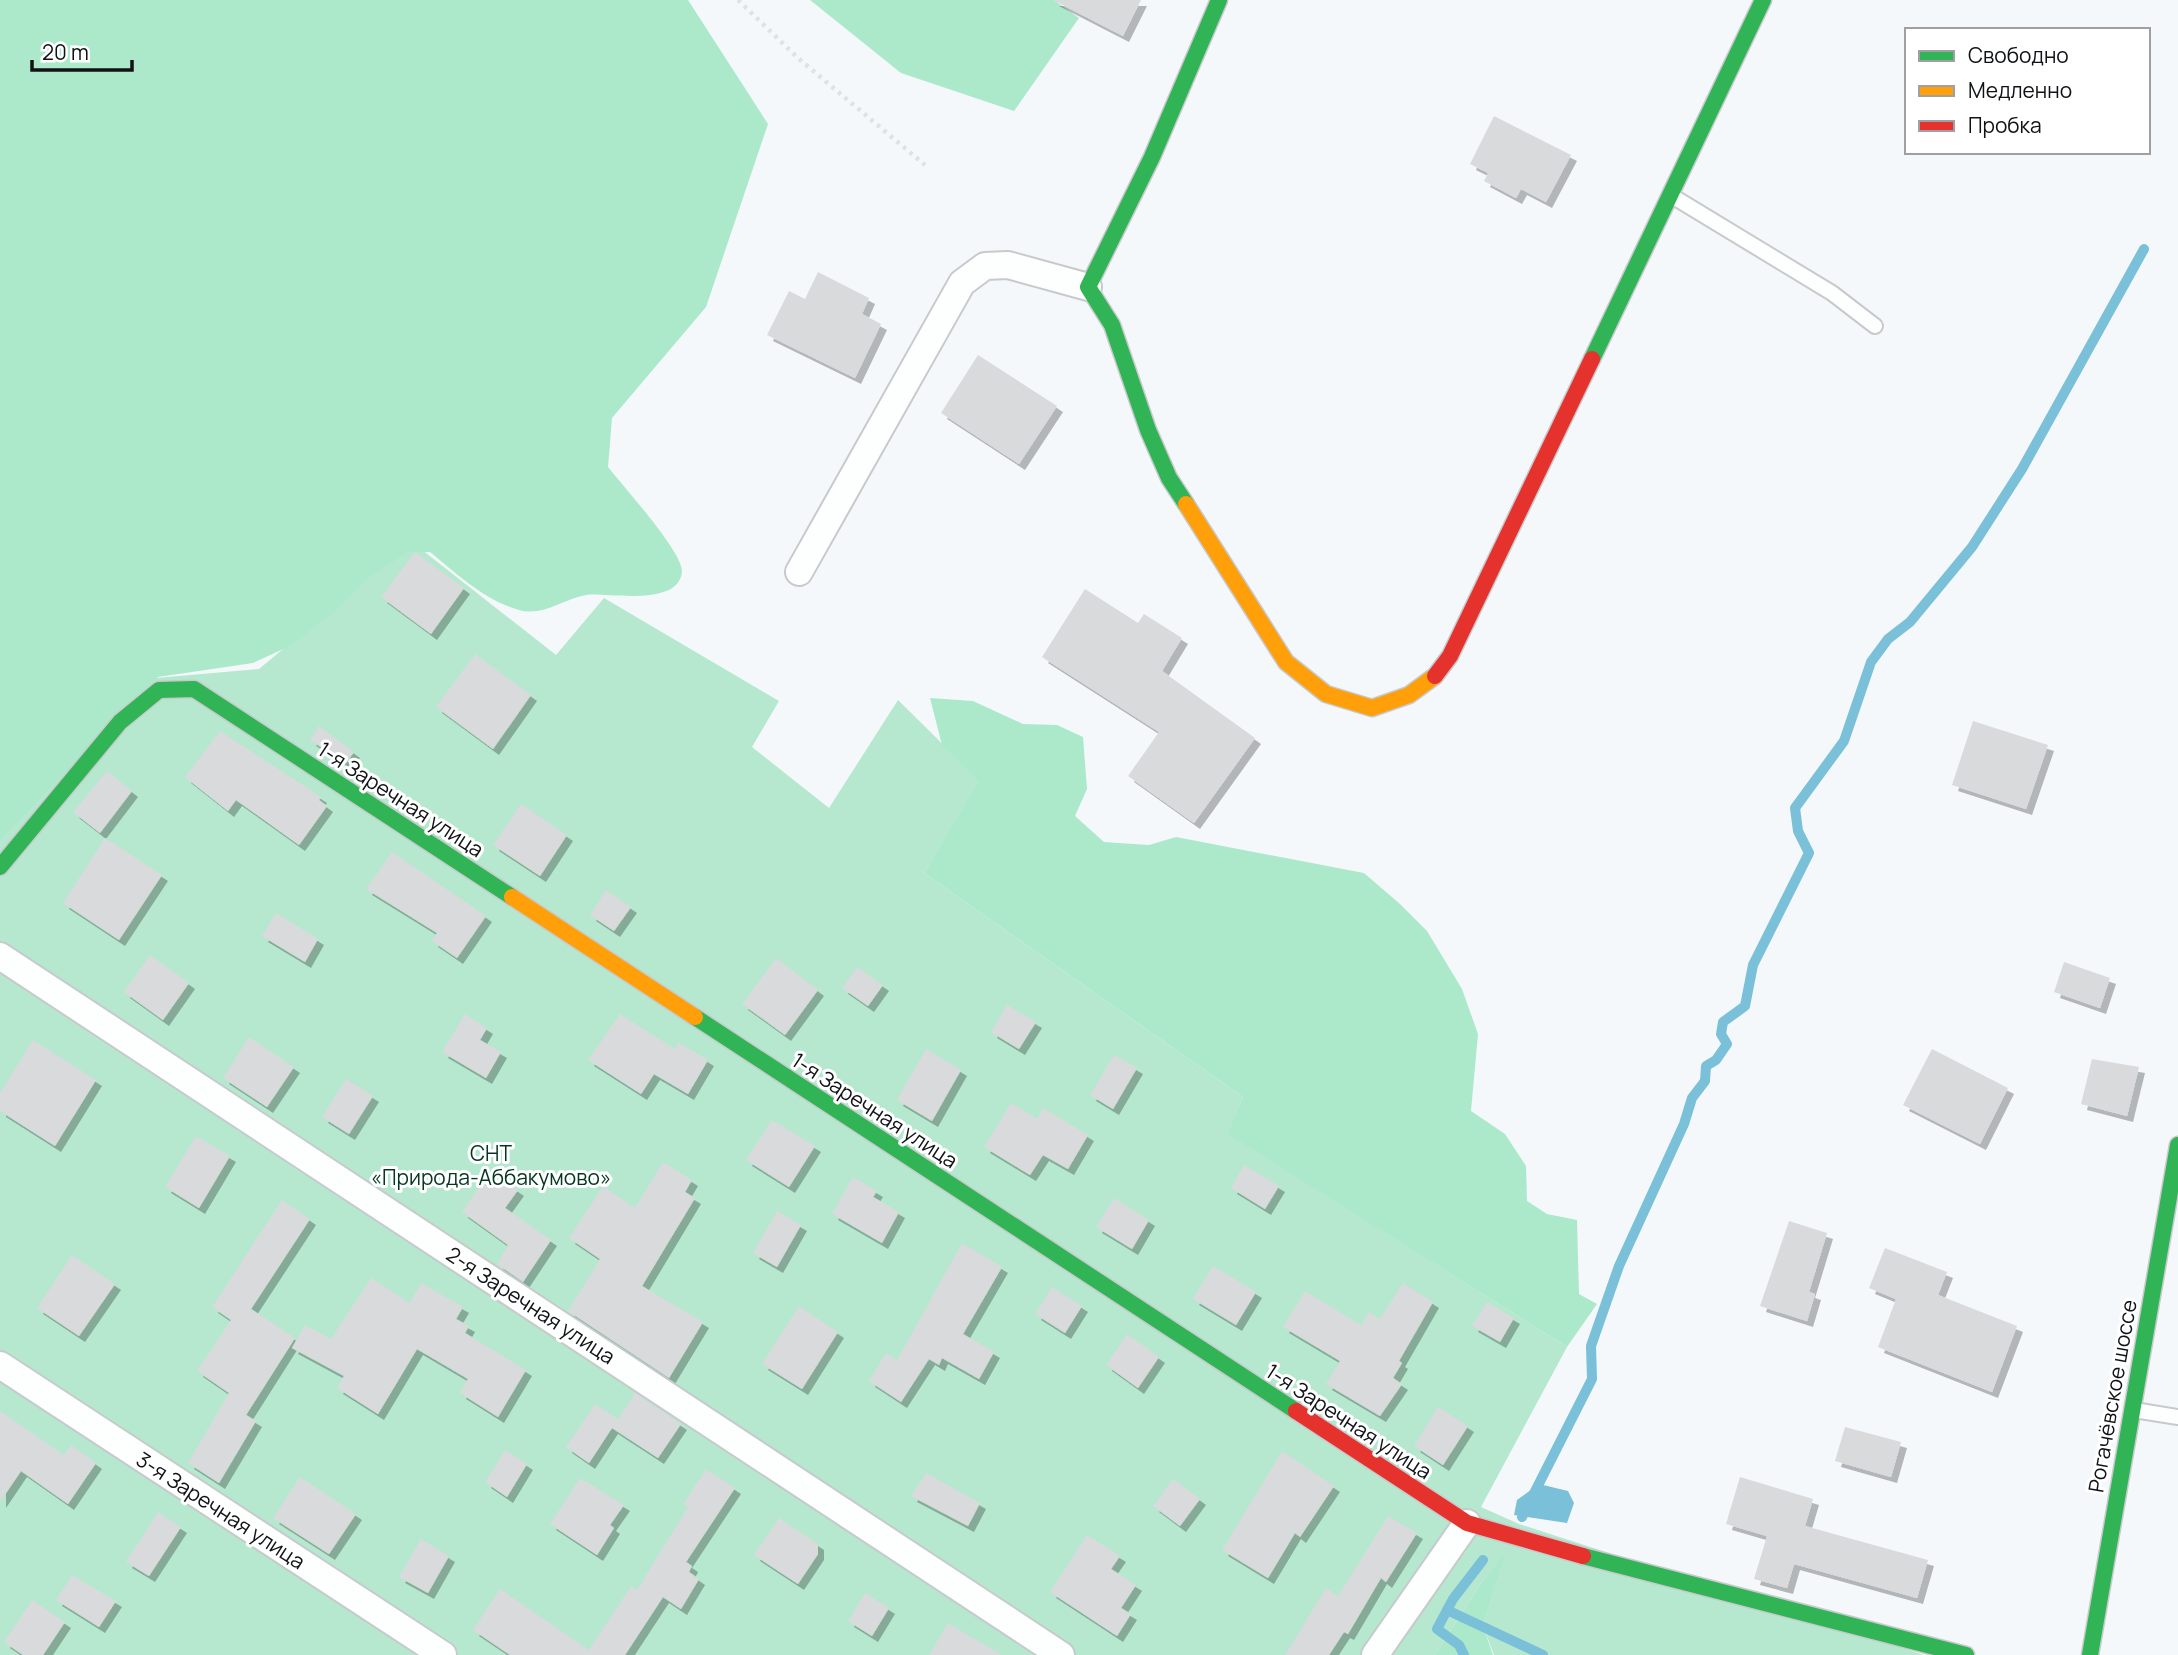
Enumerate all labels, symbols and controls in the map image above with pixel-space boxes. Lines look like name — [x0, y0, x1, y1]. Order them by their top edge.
scale bar — [32, 28, 131, 72]
legend — [1905, 28, 2150, 154]
text: 20 m — [42, 38, 89, 66]
text: Свободно — [1968, 41, 2069, 69]
text: Медленно — [1968, 76, 2072, 104]
text: Пробка — [1968, 111, 2042, 139]
street label: 1-я Заречная улица — [313, 735, 489, 863]
street label: 1-я Заречная улица — [787, 1046, 963, 1174]
park label: СНТ «Природа-Аббакумово» — [371, 1139, 611, 1191]
street label: 2-я Заречная улица — [441, 1240, 621, 1370]
street label: Рогачёвское шоссе — [2081, 1297, 2143, 1495]
street label: 1-я Заречная улица — [1261, 1357, 1437, 1485]
street label: 3-я Заречная улица — [131, 1445, 311, 1575]

